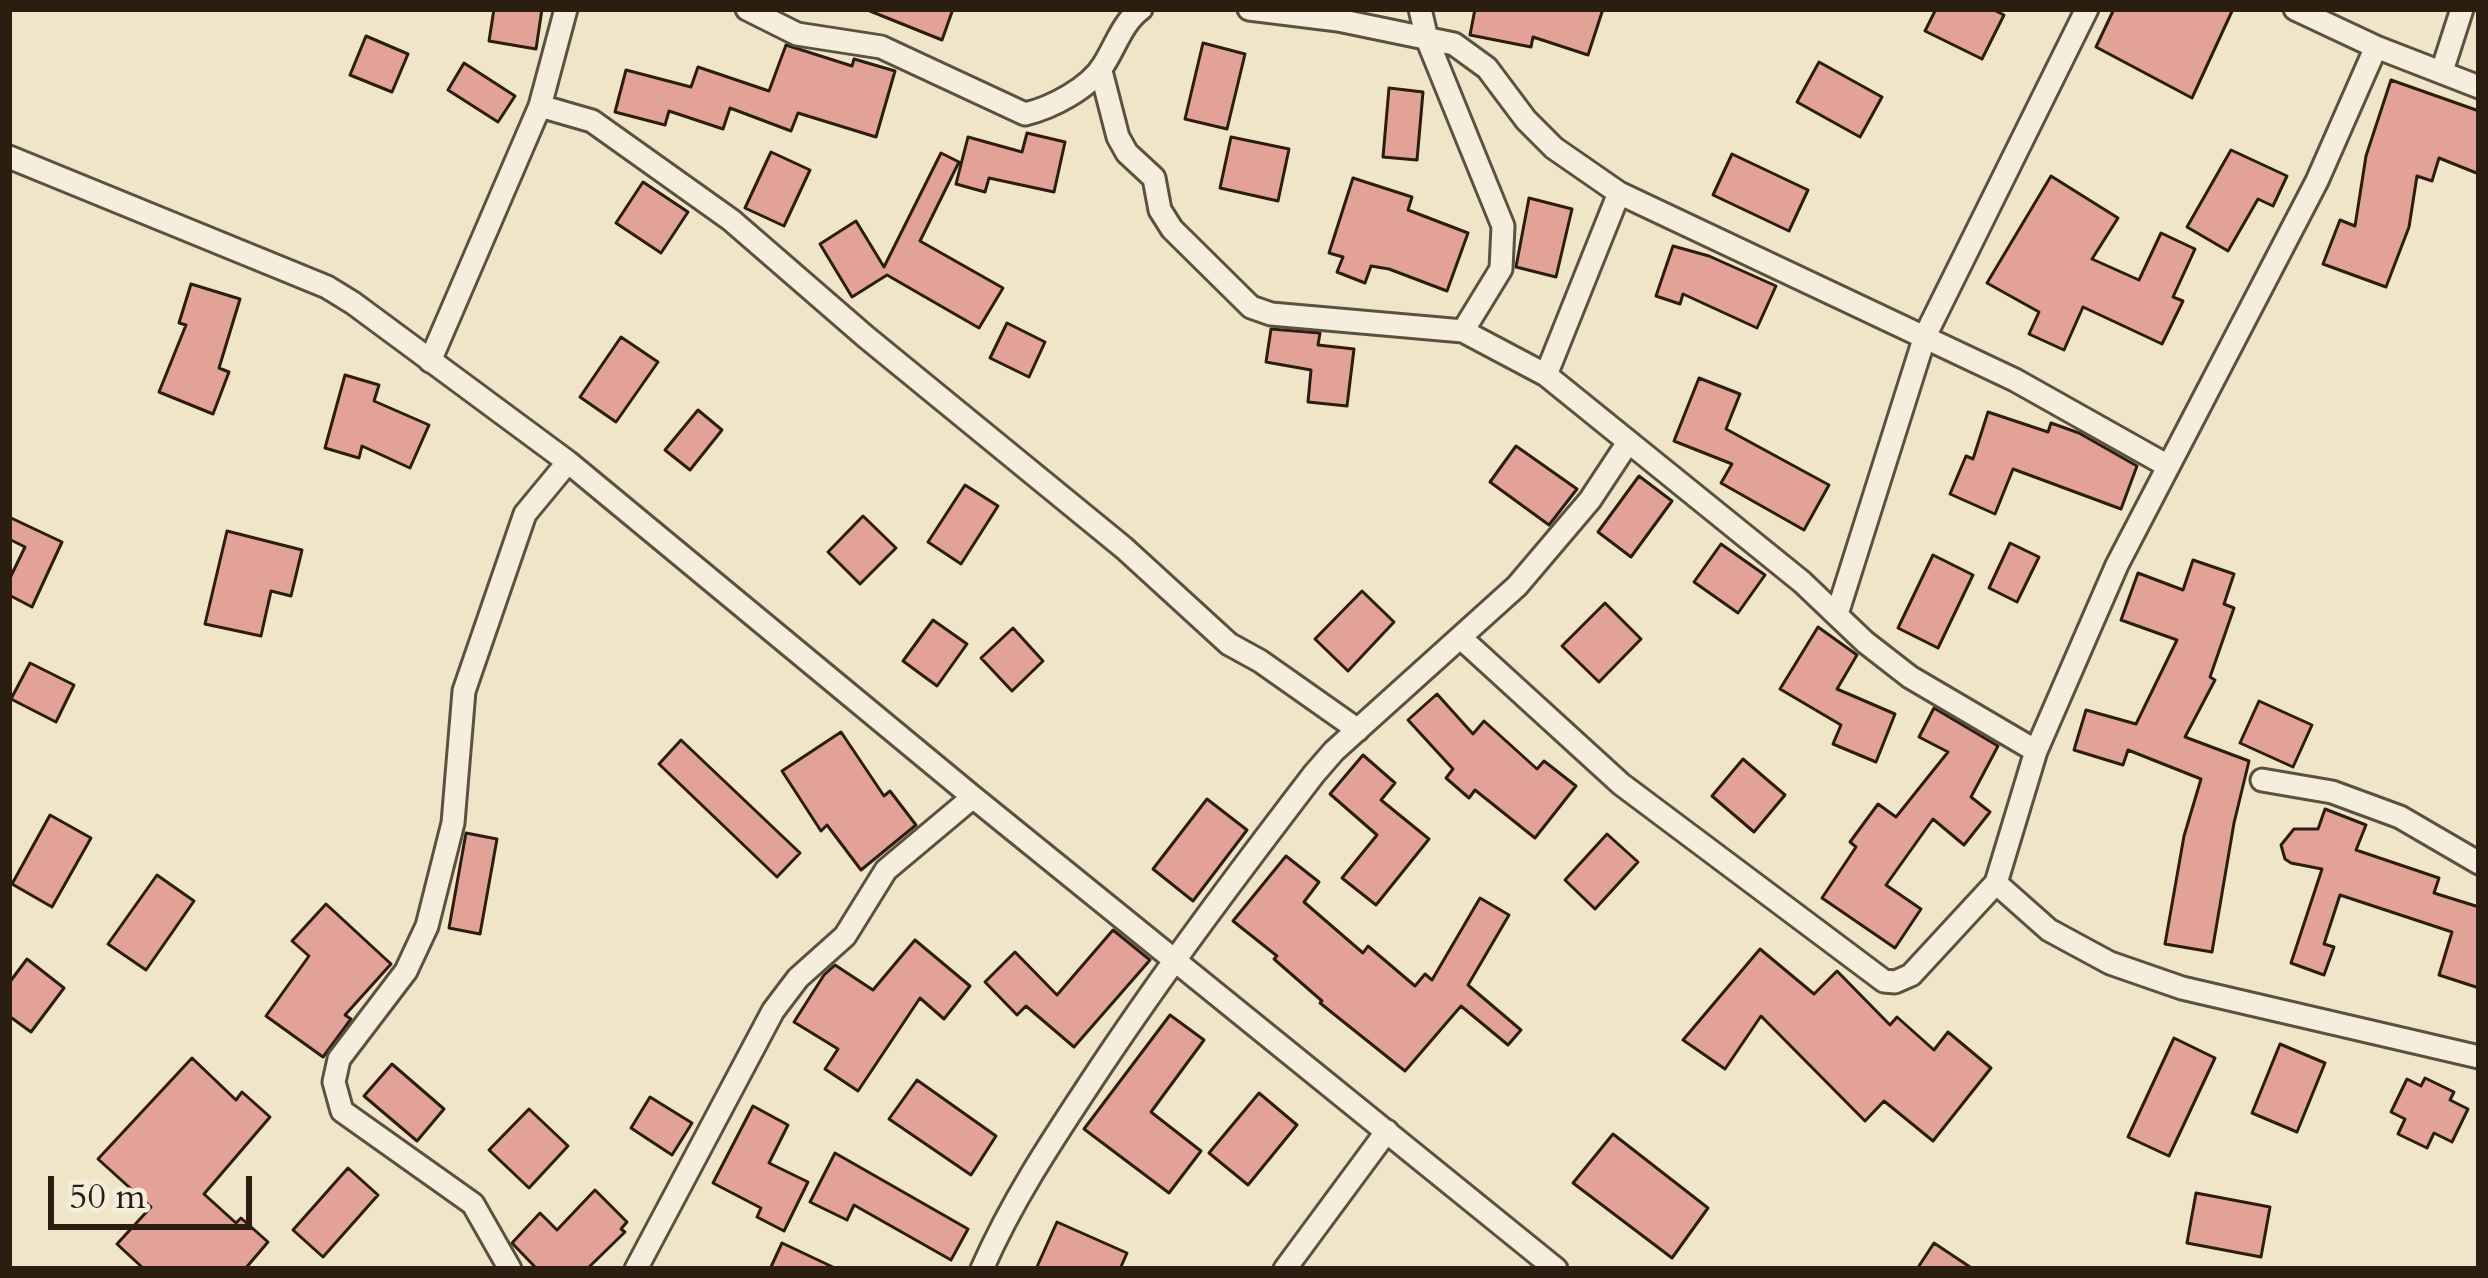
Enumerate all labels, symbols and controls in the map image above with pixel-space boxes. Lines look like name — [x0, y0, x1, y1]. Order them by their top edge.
scale bar — [54, 1152, 258, 1226]
text: 50 m — [69, 1172, 146, 1221]

